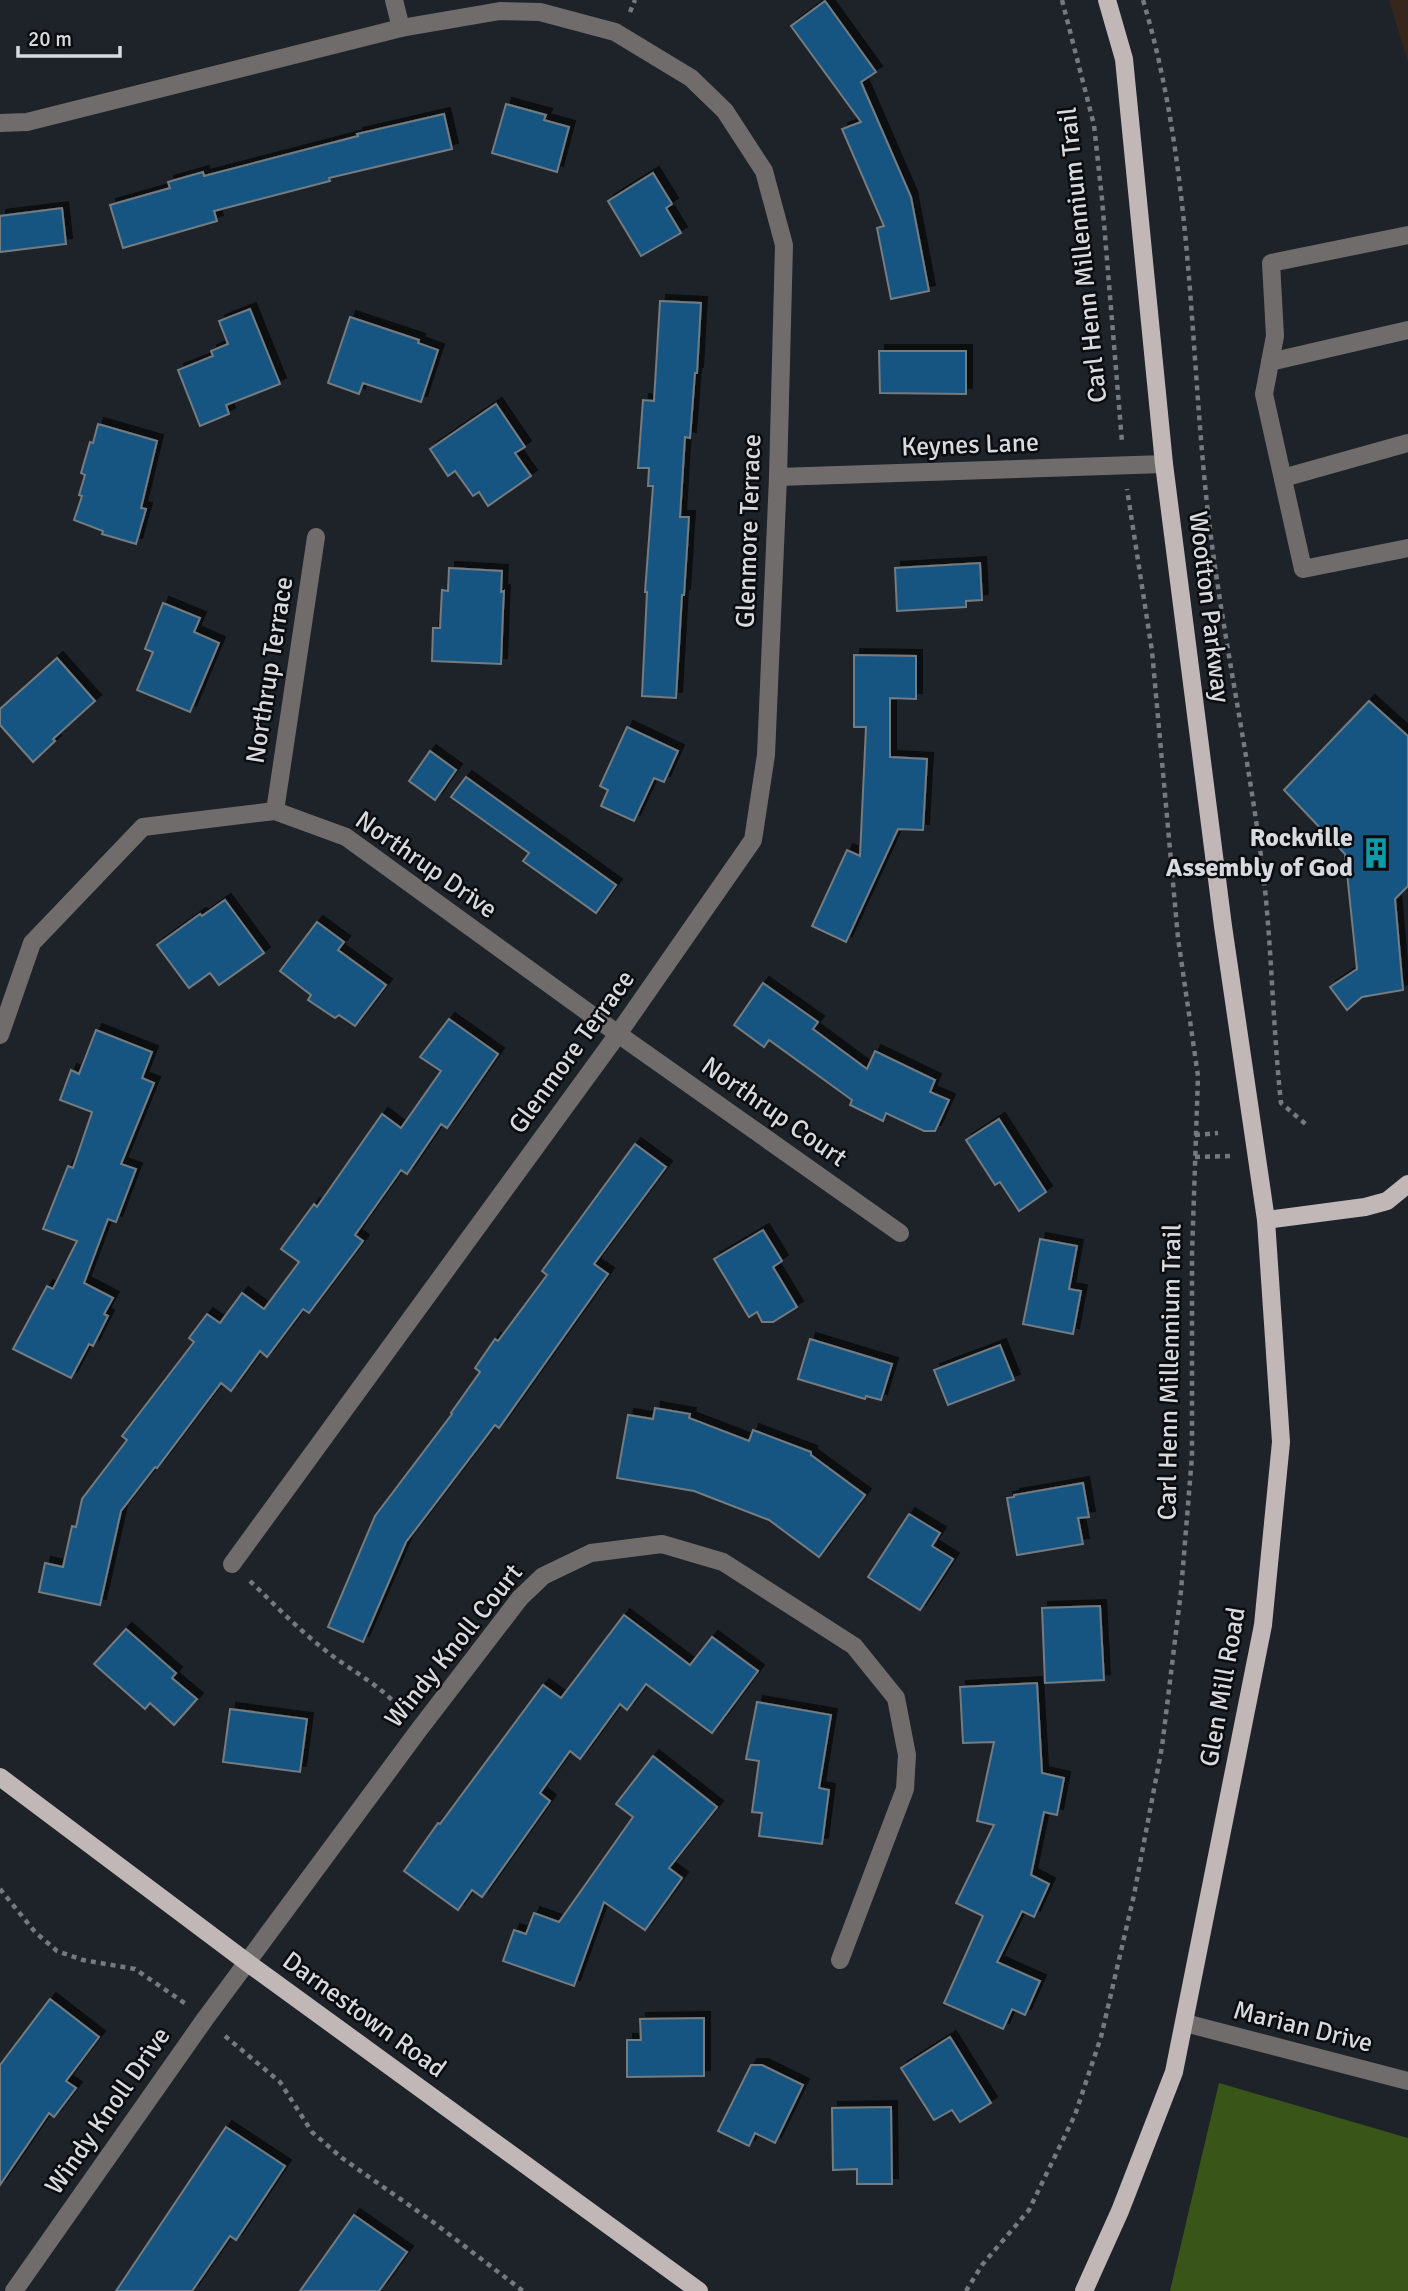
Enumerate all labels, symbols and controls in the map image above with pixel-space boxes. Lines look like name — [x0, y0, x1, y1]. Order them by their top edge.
scale bar — [18, 14, 119, 58]
text: 20 m — [28, 26, 72, 52]
street label: Carl Henn Millennium Trail — [1052, 106, 1114, 404]
street label: Keynes Lane — [901, 427, 1039, 463]
street label: Glenmore Terrace — [730, 433, 768, 629]
street label: Wootton Parkway — [1181, 509, 1237, 705]
street label: Northrup Terrace — [239, 574, 301, 766]
street label: Northrup Drive — [349, 804, 503, 926]
place label: Rockville Assembly of God — [1166, 822, 1353, 884]
building icon: Rockville Assembly of God — [1359, 836, 1393, 870]
street label: Glenmore Terrace — [502, 964, 642, 1140]
street label: Northrup Court — [695, 1050, 853, 1174]
street label: Carl Henn Millennium Trail — [1151, 1223, 1189, 1521]
street label: Windy Knoll Court — [378, 1558, 530, 1734]
street label: Glen Mill Road — [1193, 1605, 1253, 1769]
street label: Darnestown Road — [276, 1945, 452, 2085]
street label: Marian Drive — [1230, 1994, 1376, 2060]
street label: Windy Knoll Drive — [38, 2021, 178, 2201]

